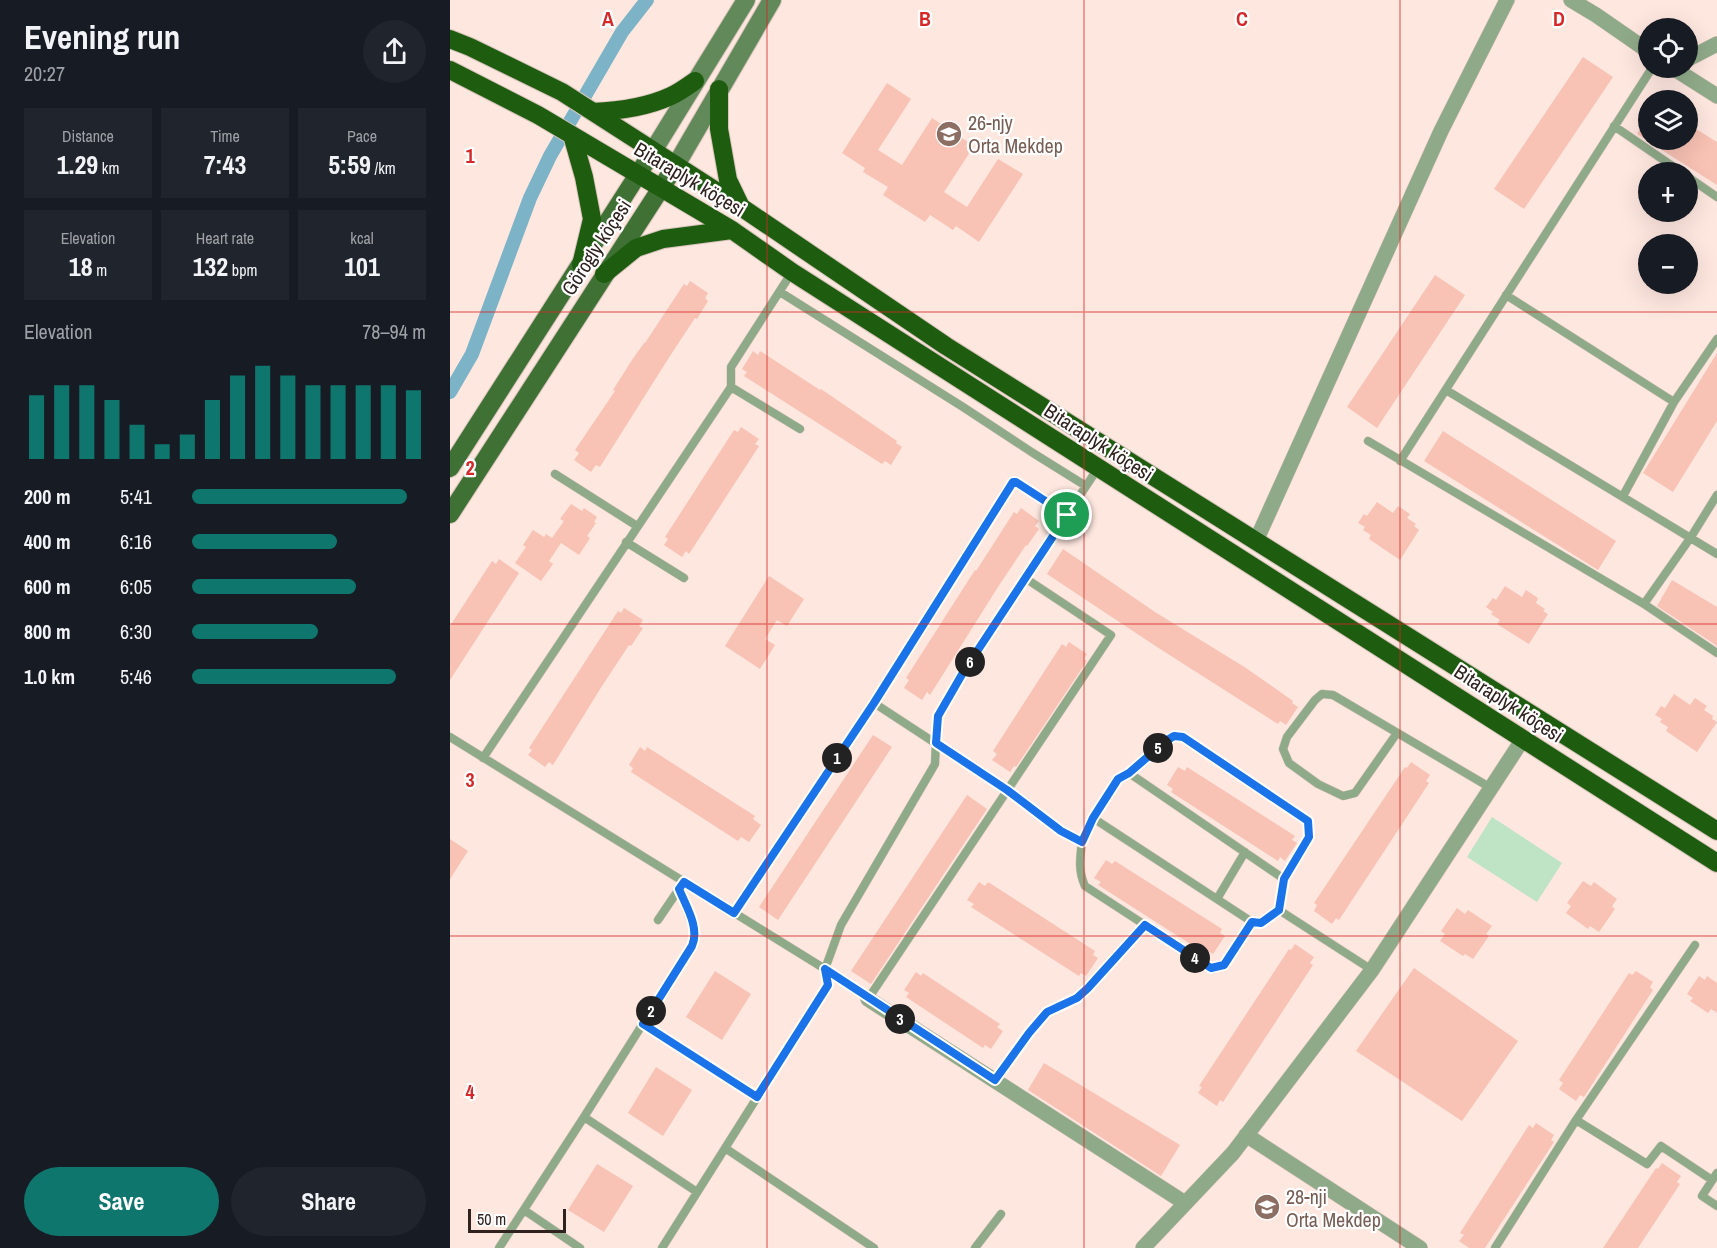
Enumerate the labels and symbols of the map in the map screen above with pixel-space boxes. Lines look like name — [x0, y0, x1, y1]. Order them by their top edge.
text: A — [602, 5, 614, 32]
text: B — [919, 5, 931, 32]
text: C — [1236, 5, 1248, 32]
text: D — [1553, 5, 1565, 32]
place label: 26-njy Orta Mekdep — [968, 109, 1063, 159]
school or university icon: 26-njy Orta Mekdep — [934, 119, 964, 149]
street label: Bitaraplyk köçesi — [630, 135, 750, 223]
text: 1 — [465, 142, 475, 169]
street label: Görogly köçesi — [555, 194, 637, 300]
street label: Bitaraplyk köçesi — [1039, 397, 1159, 487]
text: 2 — [465, 454, 475, 481]
pin — [1041, 489, 1092, 540]
pin: 6 — [955, 647, 985, 677]
street label: Bitaraplyk köçesi — [1449, 658, 1569, 748]
pin: 5 — [1143, 733, 1173, 763]
pin: 1 — [822, 743, 852, 773]
text: 3 — [465, 766, 475, 793]
pin: 4 — [1180, 943, 1210, 973]
pin: 2 — [636, 996, 666, 1026]
pin: 3 — [885, 1004, 915, 1034]
text: 4 — [465, 1078, 475, 1105]
place label: 28-nji Orta Mekdep — [1286, 1183, 1381, 1233]
school or university icon: 28-nji Orta Mekdep — [1252, 1192, 1282, 1222]
scale bar — [468, 1206, 566, 1234]

